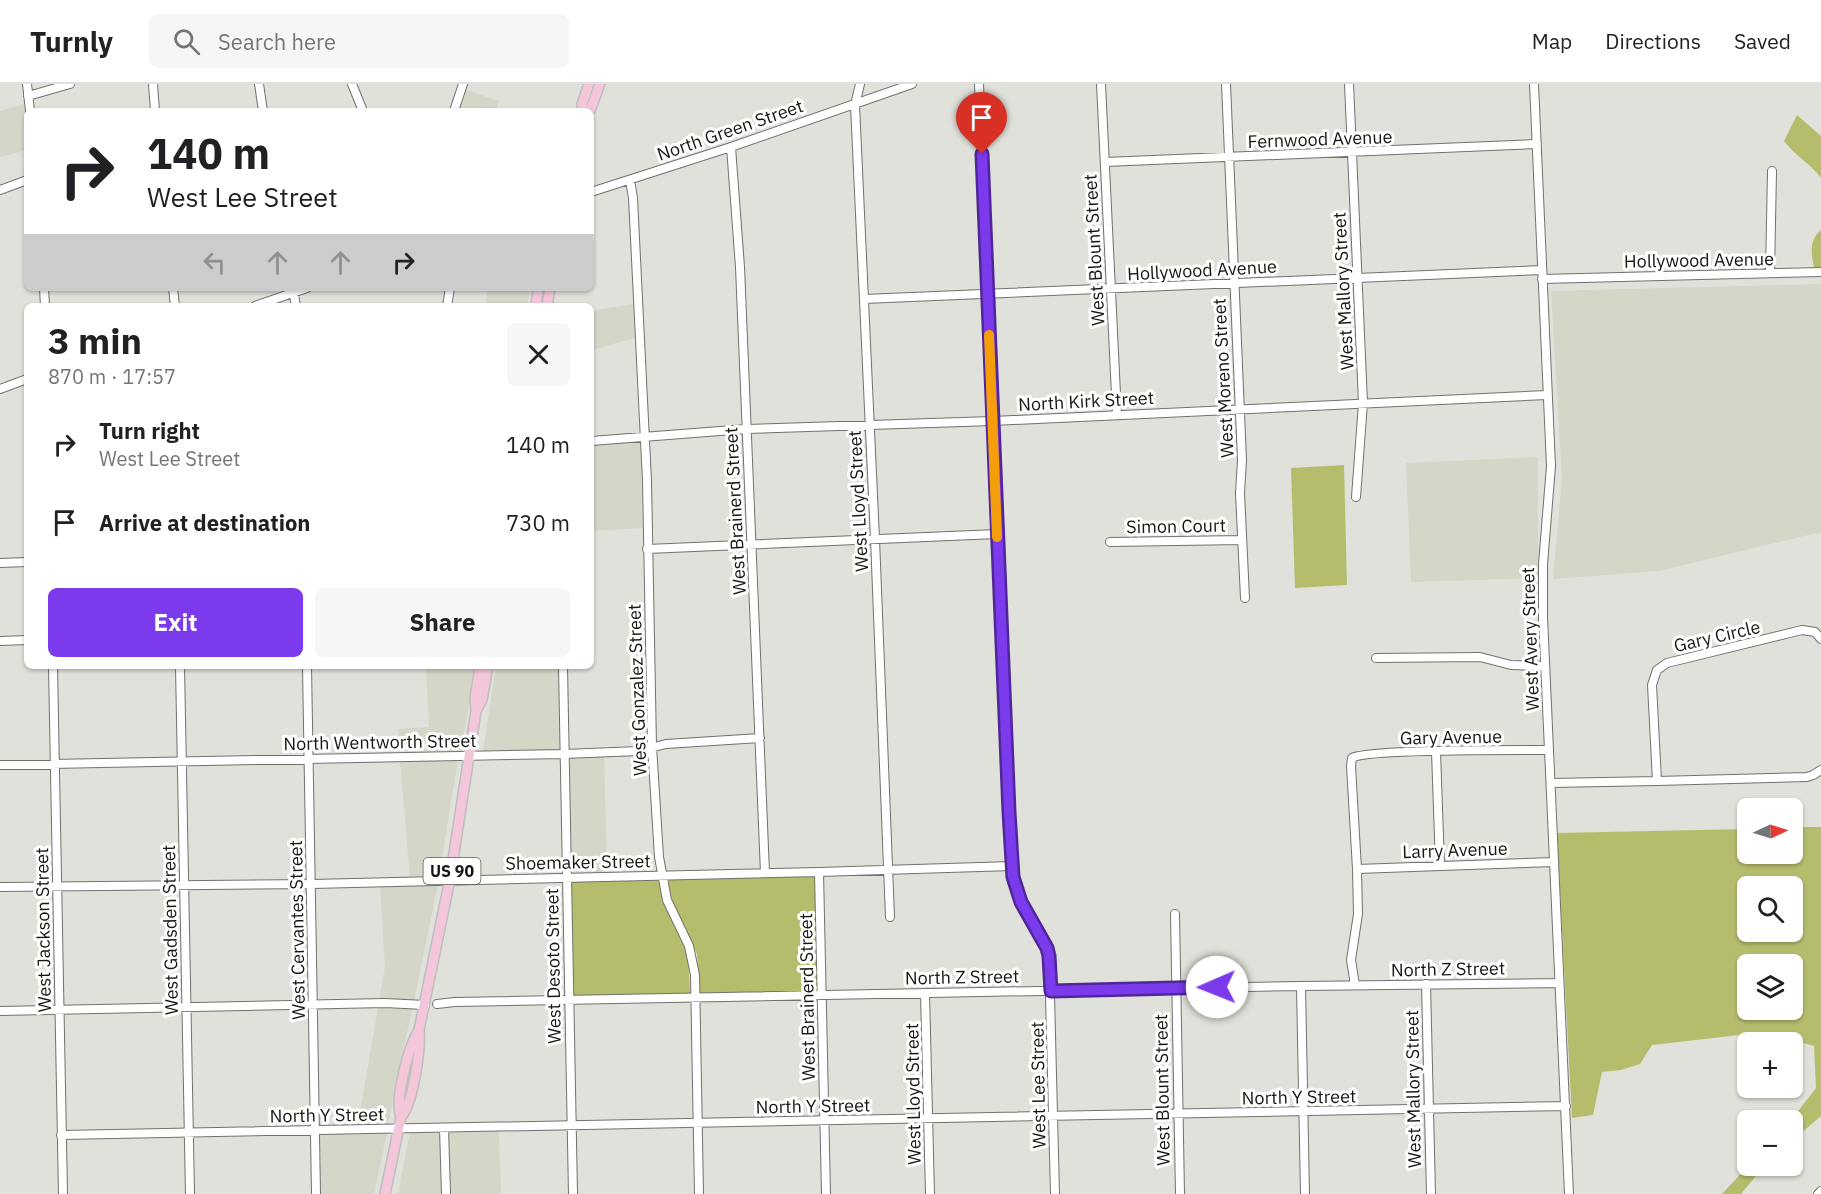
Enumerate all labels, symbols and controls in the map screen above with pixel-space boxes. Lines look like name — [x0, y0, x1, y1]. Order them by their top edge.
search box — [149, 14, 569, 68]
text: Turnly — [30, 23, 113, 60]
icon: search — [170, 25, 203, 58]
text: Search here — [218, 27, 336, 56]
text: Map — [1532, 27, 1572, 55]
text: Directions — [1605, 27, 1701, 55]
text: Saved — [1734, 27, 1791, 55]
pin — [956, 92, 1007, 154]
street label: North Green Street — [654, 94, 806, 166]
icon: arrive — [965, 101, 998, 134]
street label: Fernwood Avenue — [1247, 125, 1393, 153]
text: 140 m — [147, 126, 270, 181]
icon: right — [48, 132, 126, 210]
street label: West Blount Street — [1079, 174, 1109, 326]
text: West Lee Street — [147, 179, 338, 214]
street label: West Mallory Street — [1327, 211, 1359, 371]
icon: left — [198, 246, 231, 279]
icon: ahead — [261, 246, 294, 279]
icon: ahead — [324, 246, 357, 279]
icon: right — [387, 246, 420, 279]
street label: Hollywood Avenue — [1624, 247, 1774, 273]
street label: Hollywood Avenue — [1127, 255, 1278, 285]
street label: West Moreno Street — [1207, 298, 1239, 458]
text: 3 min — [48, 317, 142, 364]
button: close — [507, 323, 570, 386]
text: 870 m · 17:57 — [48, 363, 176, 390]
street label: North Kirk Street — [1018, 386, 1154, 416]
text: Turn right — [99, 416, 200, 445]
street label: West Brainerd Street — [719, 427, 751, 595]
icon: right — [48, 428, 81, 461]
text: 140 m — [506, 430, 570, 459]
street label: West Lloyd Street — [843, 430, 873, 572]
text: West Lee Street — [99, 445, 240, 472]
icon: arrive — [48, 506, 81, 539]
text: Arrive at destination — [99, 508, 310, 537]
text: 730 m — [506, 508, 570, 537]
street label: Simon Court — [1126, 514, 1226, 538]
street label: West Avery Street — [1516, 567, 1544, 711]
button: Exit — [48, 588, 303, 657]
button: Share — [315, 588, 570, 657]
street label: West Gonzalez Street — [623, 604, 651, 776]
street label: Gary Circle — [1671, 615, 1763, 657]
street label: Gary Avenue — [1400, 725, 1502, 749]
street label: North Wentworth Street — [283, 729, 477, 755]
north arrow — [1737, 798, 1803, 864]
map controls — [1737, 798, 1803, 1176]
street label: Larry Avenue — [1402, 837, 1508, 863]
street label: West Cervantes Street — [284, 840, 310, 1020]
street label: West Gadsden Street — [157, 845, 183, 1015]
street label: West Jackson Street — [30, 847, 56, 1013]
street label: Shoemaker Street — [505, 849, 651, 875]
road number: US 90 — [424, 858, 480, 884]
button: search — [1737, 876, 1803, 942]
street label: West Desoto Street — [540, 888, 566, 1044]
street label: West Brainerd Street — [794, 913, 820, 1081]
button: layers — [1737, 954, 1803, 1020]
position arrow — [1185, 955, 1249, 1019]
street label: North Z Street — [1391, 957, 1505, 981]
street label: North Z Street — [905, 965, 1019, 989]
street label: West Mallory Street — [1400, 1010, 1426, 1168]
street label: West Blount Street — [1149, 1014, 1175, 1166]
street label: West Lee Street — [1025, 1021, 1051, 1149]
street label: West Lloyd Street — [900, 1023, 926, 1165]
button: + — [1737, 1032, 1803, 1098]
street label: North Y Street — [1242, 1085, 1356, 1109]
street label: North Y Street — [756, 1094, 870, 1118]
street label: North Y Street — [270, 1103, 384, 1127]
button: − — [1737, 1110, 1803, 1176]

